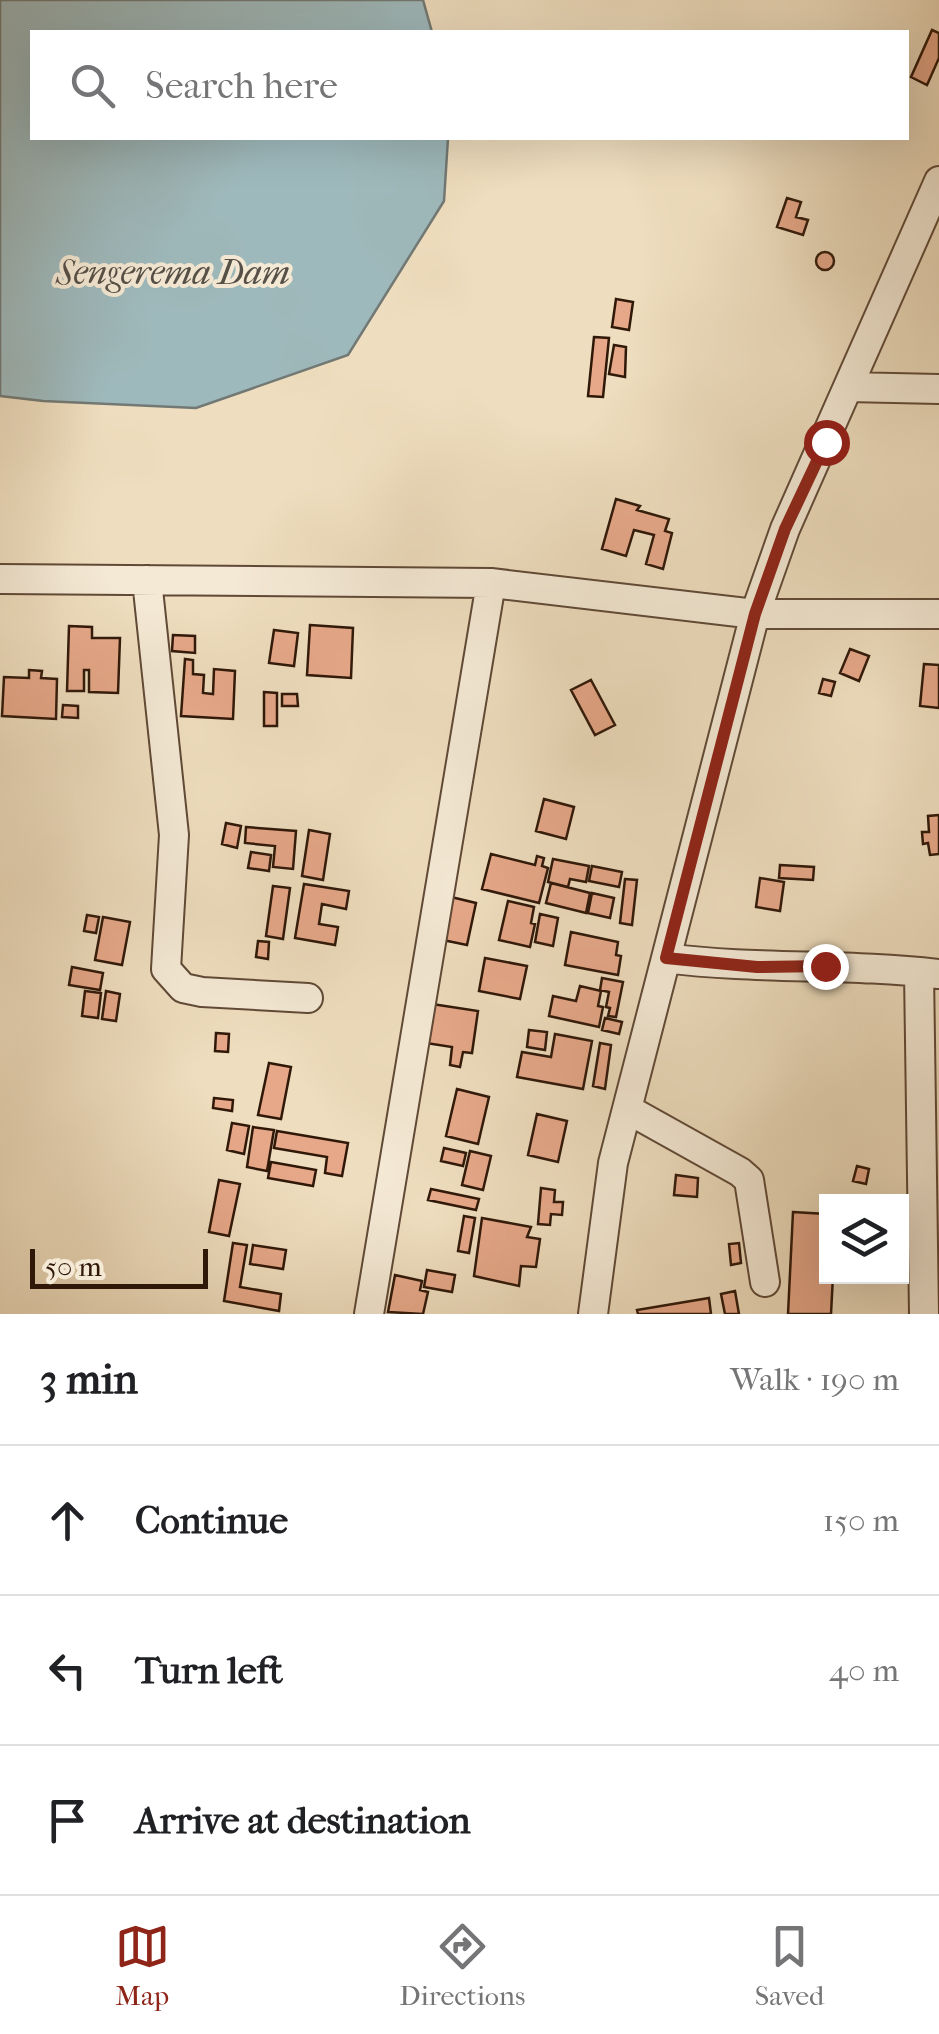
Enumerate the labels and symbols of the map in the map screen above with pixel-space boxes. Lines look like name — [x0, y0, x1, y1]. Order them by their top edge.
water label: Sengerema Dam — [55, 252, 290, 293]
route start — [804, 420, 850, 466]
route end — [803, 944, 849, 990]
scale bar — [30, 1244, 208, 1288]

